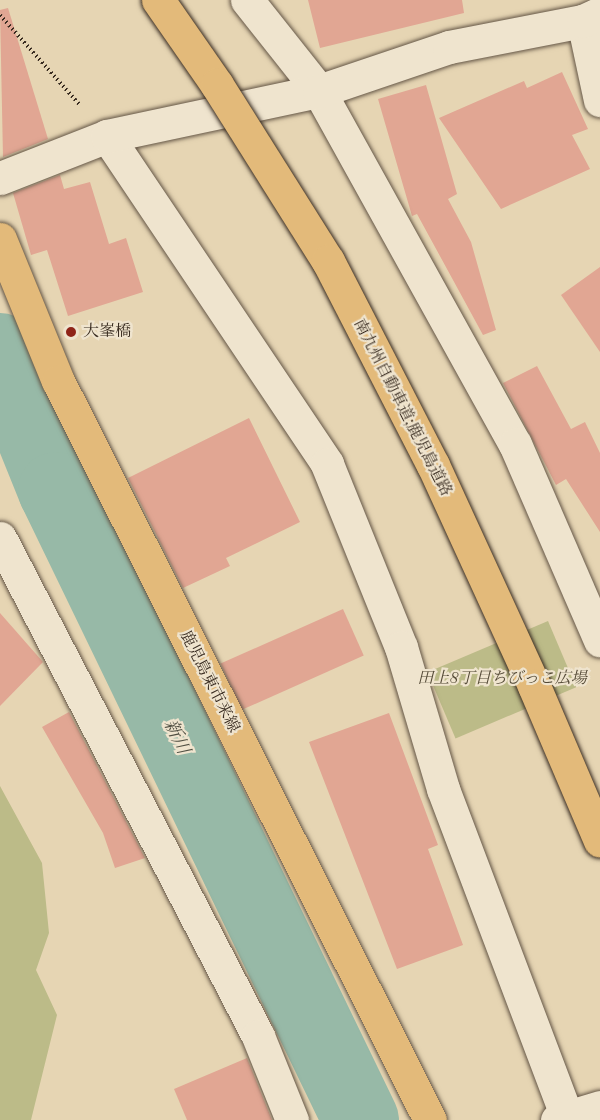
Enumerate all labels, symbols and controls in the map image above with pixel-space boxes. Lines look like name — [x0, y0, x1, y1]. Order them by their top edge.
street label: 南九州自動車道;鹿児島道路 — [349, 316, 455, 500]
place label: 大峯橋 — [83, 322, 131, 342]
marker: 大峯橋 — [64, 325, 78, 339]
street label: 鹿児島東市来線 — [175, 628, 243, 736]
park label: 田上8丁目ちびっこ広場 — [417, 669, 587, 689]
water label: 新川 — [158, 716, 194, 758]

